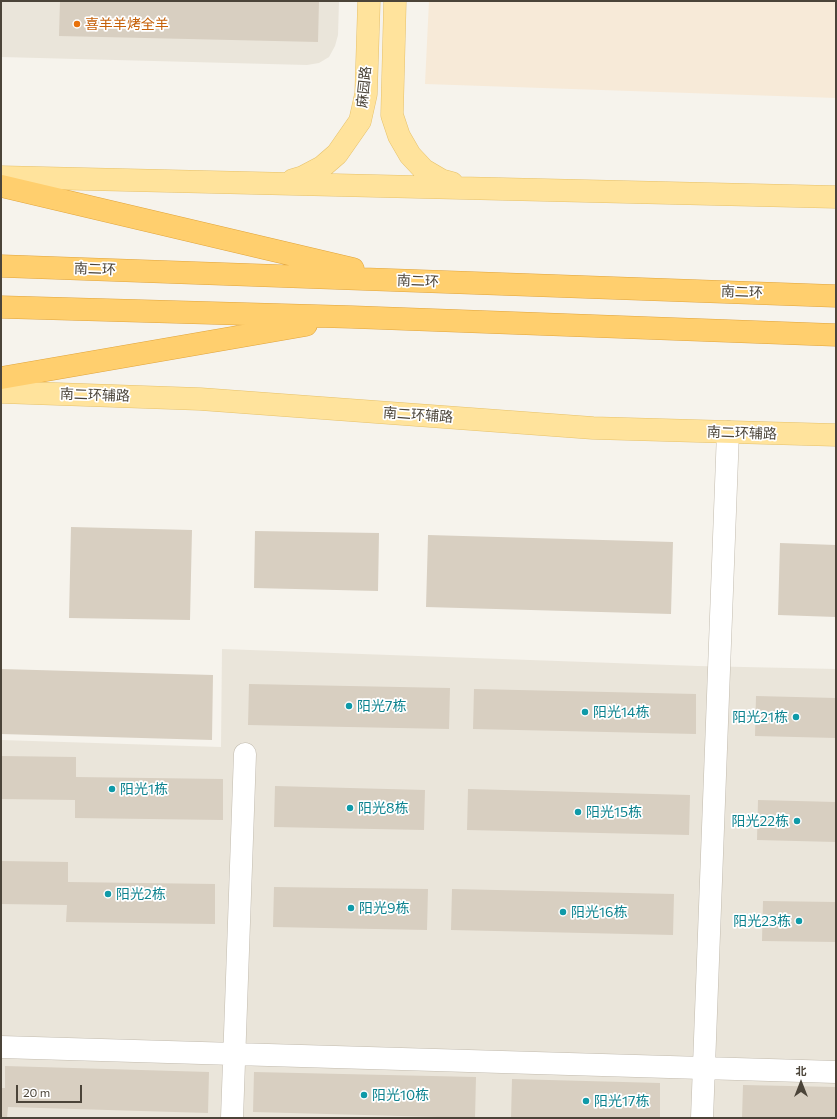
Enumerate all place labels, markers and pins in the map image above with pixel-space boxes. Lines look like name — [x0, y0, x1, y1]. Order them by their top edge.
place label: 喜羊羊烤全羊 — [85, 16, 169, 32]
marker: 喜羊羊烤全羊 — [72, 19, 82, 29]
place label: 阳光7栋 — [357, 698, 406, 714]
marker: 阳光7栋 — [344, 701, 354, 711]
place label: 阳光14栋 — [593, 704, 649, 720]
marker: 阳光14栋 — [580, 707, 590, 717]
place label: 阳光21栋 — [732, 709, 788, 725]
marker: 阳光21栋 — [791, 712, 801, 722]
place label: 阳光1栋 — [120, 781, 168, 797]
marker: 阳光1栋 — [107, 784, 117, 794]
place label: 阳光8栋 — [358, 800, 408, 816]
marker: 阳光8栋 — [345, 803, 355, 813]
place label: 阳光15栋 — [586, 804, 642, 820]
marker: 阳光15栋 — [573, 807, 583, 817]
place label: 阳光22栋 — [731, 813, 789, 829]
marker: 阳光22栋 — [792, 816, 802, 826]
place label: 阳光2栋 — [116, 886, 166, 902]
marker: 阳光2栋 — [103, 889, 113, 899]
place label: 阳光9栋 — [359, 900, 409, 916]
marker: 阳光9栋 — [346, 903, 356, 913]
place label: 阳光16栋 — [571, 904, 627, 920]
marker: 阳光16栋 — [558, 907, 568, 917]
place label: 阳光23栋 — [733, 913, 791, 929]
marker: 阳光23栋 — [794, 916, 804, 926]
place label: 阳光10栋 — [372, 1087, 429, 1103]
marker: 阳光10栋 — [359, 1090, 369, 1100]
place label: 阳光17栋 — [594, 1093, 649, 1109]
marker: 阳光17栋 — [581, 1096, 591, 1106]

